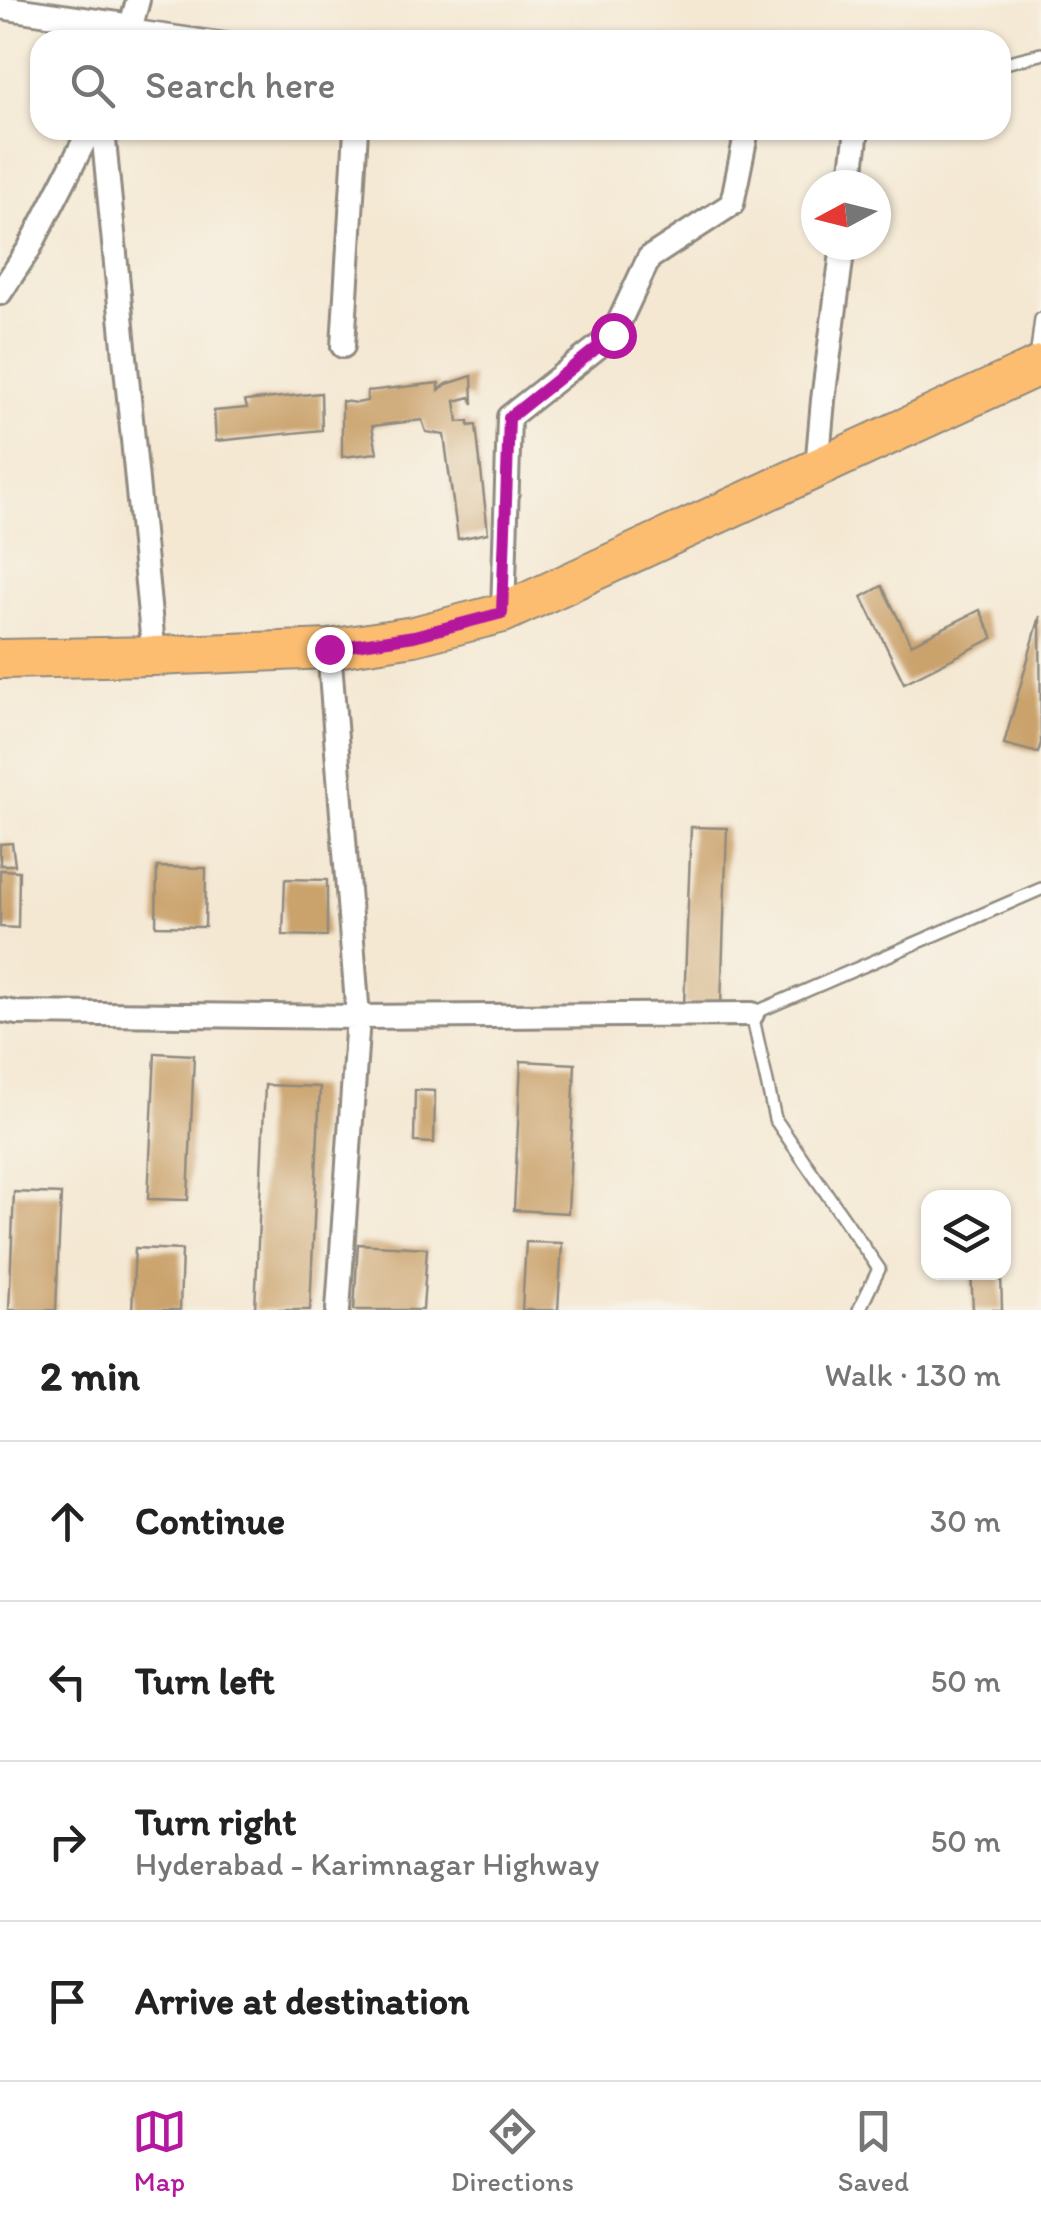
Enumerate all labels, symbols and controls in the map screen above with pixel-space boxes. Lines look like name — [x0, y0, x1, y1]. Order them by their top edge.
search box — [30, 30, 1011, 140]
icon: search — [65, 58, 120, 113]
text: Search here — [145, 62, 336, 108]
north arrow — [801, 170, 891, 260]
route start — [591, 313, 637, 359]
route end — [307, 627, 353, 673]
map controls — [921, 1190, 1011, 1280]
button: layers — [921, 1190, 1011, 1280]
text: 2 min — [40, 1350, 140, 1401]
text: Walk · 130 m — [825, 1356, 1001, 1394]
icon: ahead — [40, 1494, 95, 1549]
text: Continue — [135, 1498, 285, 1544]
text: 30 m — [930, 1502, 1001, 1540]
icon: left — [40, 1654, 95, 1709]
text: Turn left — [135, 1658, 275, 1704]
text: 50 m — [930, 1662, 1001, 1700]
text: Turn right — [135, 1799, 297, 1845]
icon: right — [40, 1814, 95, 1869]
text: 50 m — [930, 1822, 1001, 1860]
text: Hyderabad - Karimnagar Highway — [135, 1845, 599, 1883]
icon: arrive — [40, 1974, 95, 2029]
text: Arrive at destination — [135, 1978, 470, 2024]
tab: Map — [132, 2104, 187, 2198]
tab: Directions — [451, 2104, 574, 2198]
tab: Saved — [838, 2104, 909, 2198]

